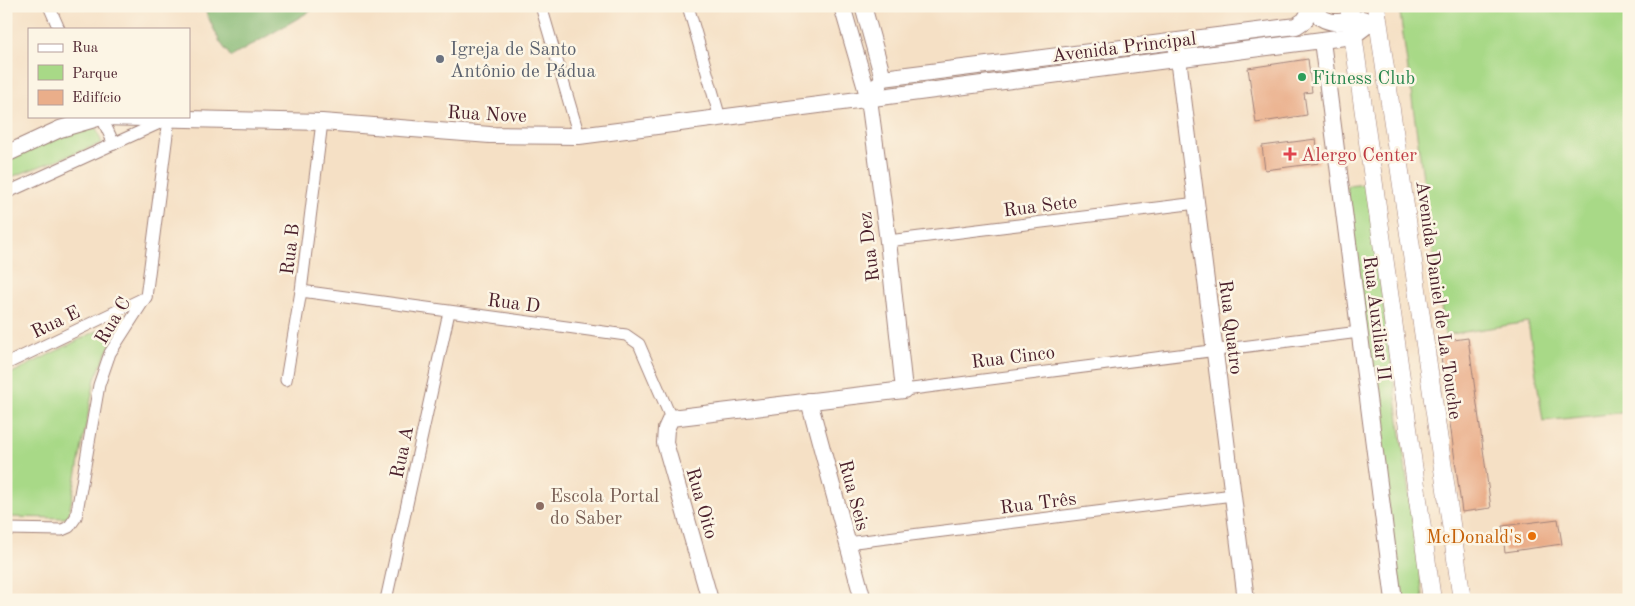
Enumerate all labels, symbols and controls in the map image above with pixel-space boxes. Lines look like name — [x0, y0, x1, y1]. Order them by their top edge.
legend — [28, 28, 190, 118]
street label: Avenida Principal — [1051, 30, 1197, 67]
text: Rua — [72, 41, 99, 56]
place label: Igreja de Santo Antônio de Pádua — [450, 41, 596, 82]
marker: Igreja de Santo Antônio de Pádua — [434, 53, 446, 65]
text: Parque — [72, 67, 118, 82]
place label: Fitness Club — [1312, 70, 1415, 89]
marker: Fitness Club — [1296, 71, 1308, 83]
text: Edifício — [72, 91, 121, 106]
street label: Rua Nove — [447, 104, 527, 127]
marker: Alergo Center — [1283, 147, 1297, 161]
place label: Alergo Center — [1301, 147, 1417, 166]
street label: Avenida Daniel de La Touche — [1411, 180, 1464, 421]
street label: Rua Sete — [1002, 194, 1078, 221]
street label: Rua Dez — [857, 211, 884, 283]
street label: Rua B — [279, 223, 304, 276]
street label: Rua Auxiliar II — [1358, 255, 1393, 382]
street label: Rua Quatro — [1214, 279, 1245, 376]
street label: Rua D — [486, 292, 541, 317]
street label: Rua C — [93, 294, 135, 348]
street label: Rua E — [29, 303, 83, 343]
street label: Rua Cinco — [970, 344, 1056, 373]
street label: Rua A — [389, 424, 418, 480]
street label: Rua Seis — [834, 458, 871, 533]
street label: Rua Oito — [681, 466, 720, 541]
place label: Escola Portal do Saber — [550, 488, 659, 529]
street label: Rua Três — [999, 490, 1078, 519]
marker: Escola Portal do Saber — [534, 500, 546, 512]
place label: McDonald's — [1426, 529, 1522, 548]
marker: McDonald's — [1526, 530, 1538, 542]

